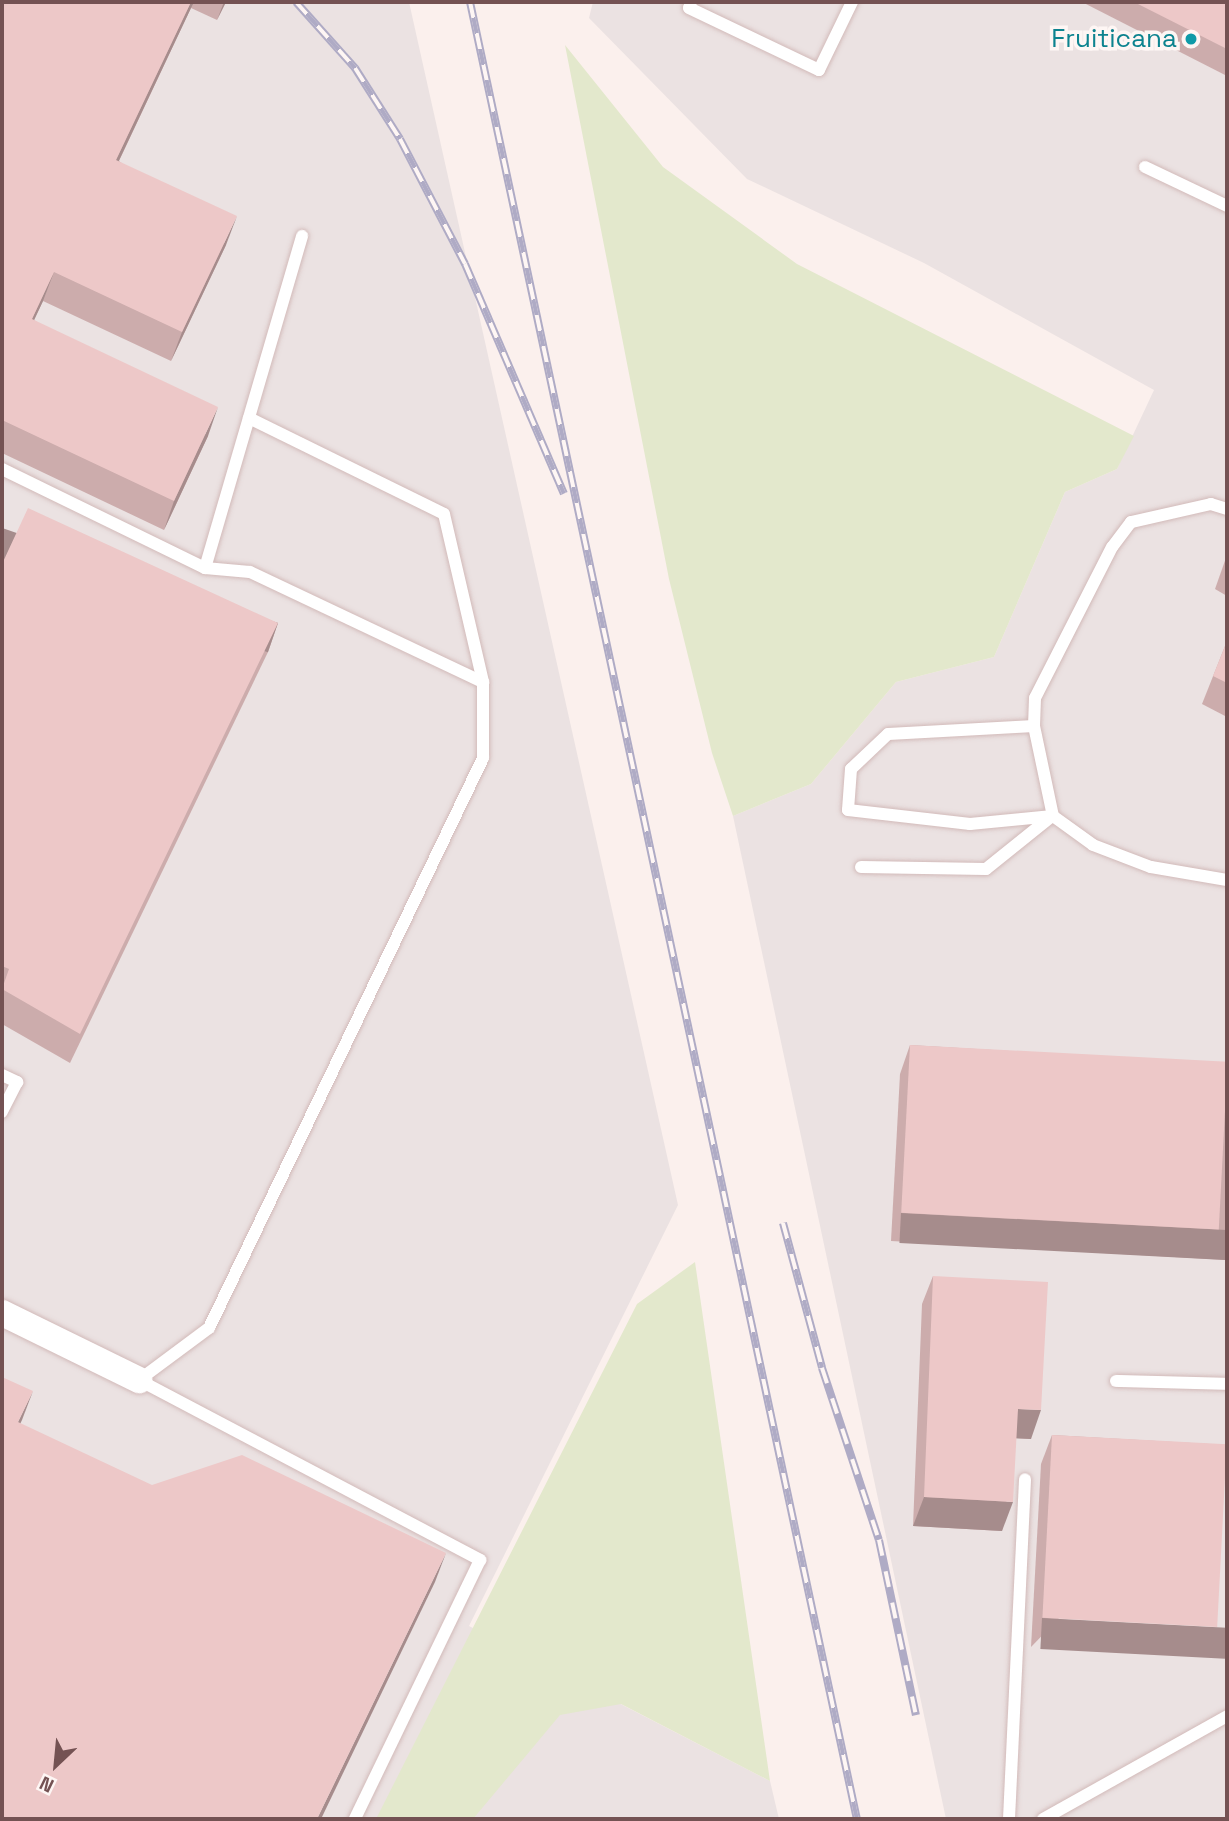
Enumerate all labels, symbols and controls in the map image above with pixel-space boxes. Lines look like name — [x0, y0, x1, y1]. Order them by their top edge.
place label: Fruiticana — [1051, 23, 1177, 55]
marker: Fruiticana — [1183, 31, 1199, 47]
north arrow — [21, 1730, 91, 1800]
text: N — [35, 1770, 58, 1798]

